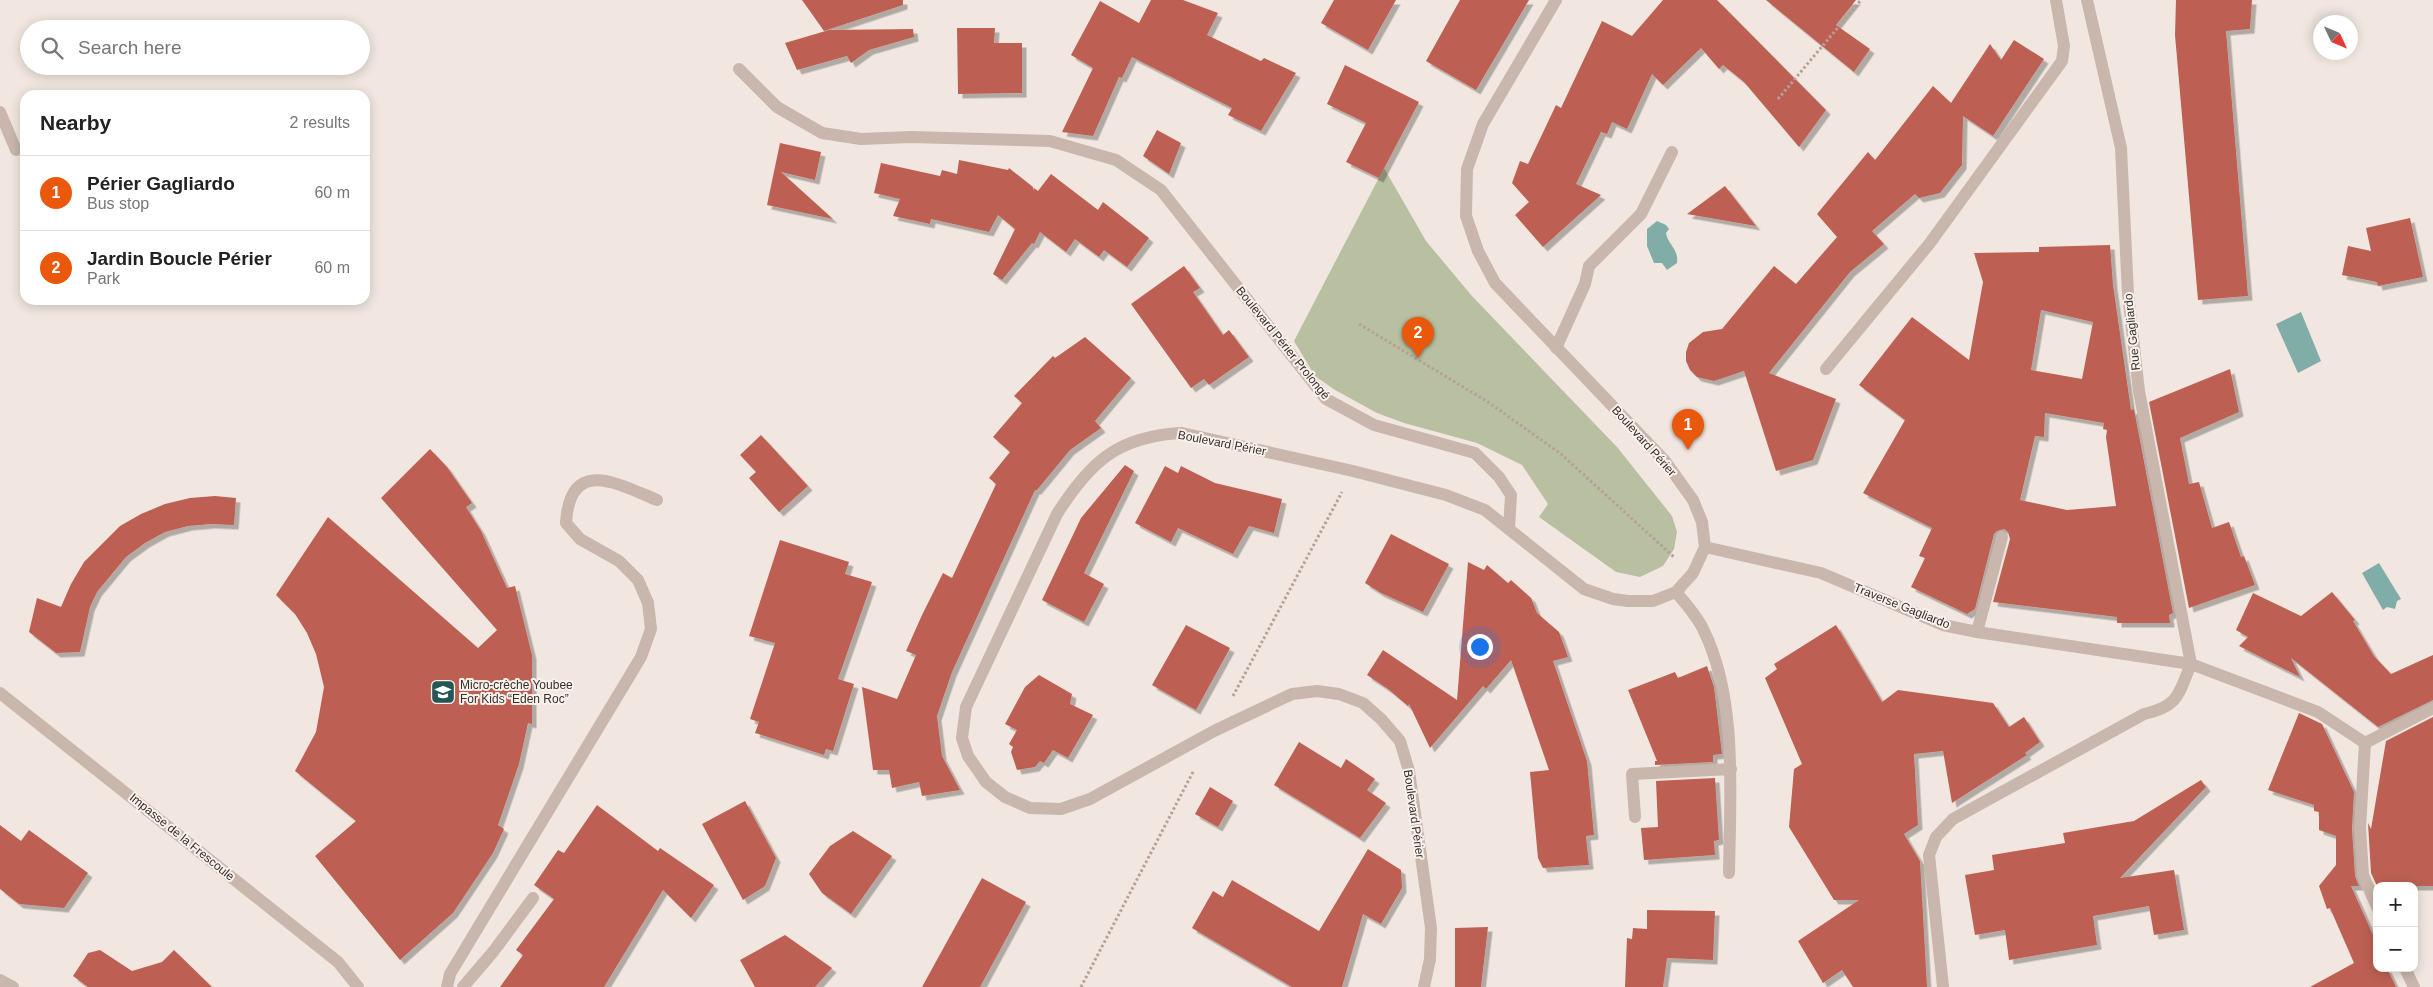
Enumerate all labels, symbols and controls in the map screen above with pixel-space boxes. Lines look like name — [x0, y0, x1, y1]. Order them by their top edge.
north arrow — [2313, 15, 2358, 60]
search box — [20, 20, 370, 75]
icon: search — [38, 34, 66, 62]
text: Search here — [78, 37, 182, 58]
text: Nearby — [40, 111, 111, 134]
text: 2 results — [290, 114, 350, 131]
text: Périer Gagliardo — [87, 173, 235, 194]
text: 1 — [52, 184, 60, 201]
text: 60 m — [314, 184, 350, 201]
text: Bus stop — [87, 195, 149, 212]
text: Jardin Boucle Périer — [87, 248, 272, 269]
text: 2 — [52, 259, 60, 276]
text: 60 m — [314, 259, 350, 276]
text: Park — [87, 270, 120, 287]
street label: Boulevard Périer Prolongé — [1233, 284, 1333, 402]
street label: Rue Gagliardo — [2121, 292, 2143, 371]
pin: 2 — [1402, 317, 1434, 358]
street label: Boulevard Périer — [1609, 403, 1679, 479]
pin: 1 — [1672, 409, 1704, 450]
street label: Boulevard Périer — [1177, 428, 1267, 458]
street label: Traverse Gagliardo — [1852, 580, 1952, 632]
your location — [1467, 634, 1493, 660]
place label: Micro-crèche Youbee For Kids “Eden Roc” — [460, 678, 573, 706]
school or university icon: Micro-crèche Youbee For Kids “Eden Roc” — [430, 679, 456, 705]
street label: Boulevard Périer — [1401, 769, 1427, 859]
street label: Impasse de la Frescoule — [127, 790, 237, 884]
map controls — [2373, 882, 2418, 972]
button: + — [2373, 882, 2418, 927]
button: − — [2373, 927, 2418, 972]

